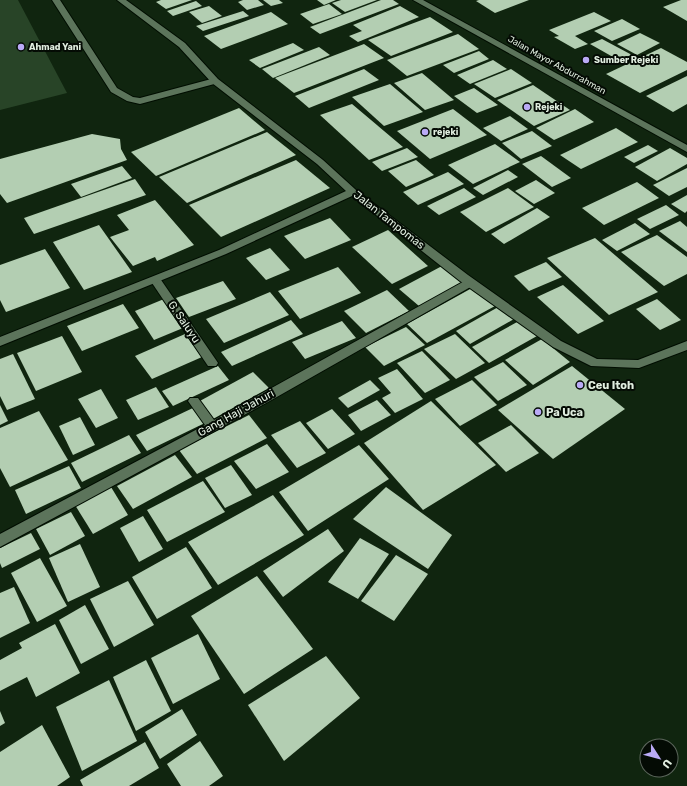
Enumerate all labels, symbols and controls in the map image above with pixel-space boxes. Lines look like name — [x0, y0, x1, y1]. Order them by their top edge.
street label: Jalan Mayor Abdurrahman — [506, 34, 608, 96]
marker: Ahmad Yani — [16, 42, 26, 52]
place label: Ahmad Yani — [29, 42, 82, 52]
marker: Sumber Rejeki — [581, 55, 591, 65]
place label: Sumber Rejeki — [594, 55, 659, 65]
marker: Rejeki — [522, 102, 532, 112]
place label: Rejeki — [535, 102, 563, 112]
marker: rejeki — [420, 127, 430, 137]
place label: rejeki — [433, 127, 459, 137]
street label: Jalan Tampomas — [351, 188, 427, 252]
street label: G. Saluyu — [165, 299, 203, 345]
place label: Ceu Itoh — [588, 379, 634, 392]
marker: Ceu Itoh — [575, 380, 585, 390]
street label: Gang Haji Jahuri — [196, 387, 276, 439]
place label: Pa Uca — [546, 406, 583, 419]
marker: Pa Uca — [533, 407, 543, 417]
north arrow — [639, 738, 679, 778]
text: U — [659, 757, 674, 771]

